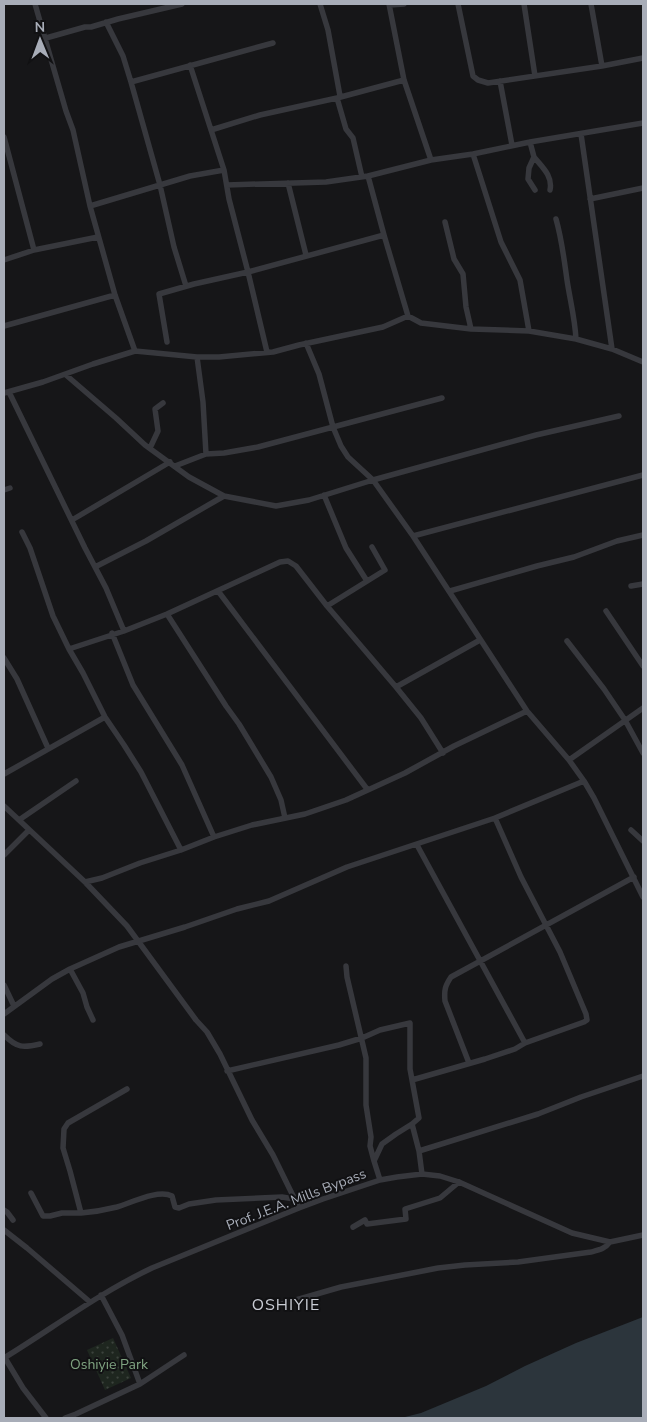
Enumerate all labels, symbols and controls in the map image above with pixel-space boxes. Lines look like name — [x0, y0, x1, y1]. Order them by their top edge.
north arrow — [15, 15, 65, 65]
text: N — [34, 18, 45, 37]
street label: Prof. J.E.A. Mills Bypass — [223, 1164, 369, 1235]
district label: OSHIYIE — [252, 1294, 320, 1316]
park label: Oshiyie Park — [70, 1355, 149, 1374]

